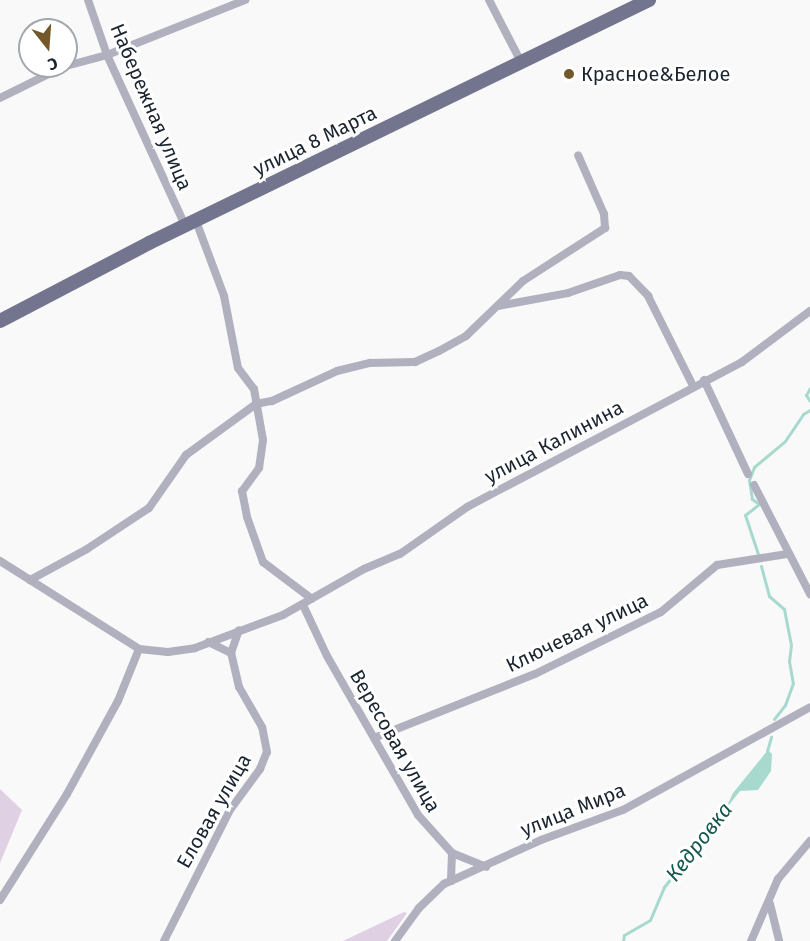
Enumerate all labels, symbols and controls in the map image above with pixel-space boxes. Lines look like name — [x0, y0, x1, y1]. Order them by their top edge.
north arrow — [18, 18, 78, 78]
street label: Набережная улица — [105, 20, 197, 194]
text: С — [46, 53, 60, 74]
place label: Красное&Белое — [581, 62, 730, 86]
marker: Красное&Белое — [562, 67, 576, 81]
street label: улица 8 Марта — [249, 101, 381, 181]
street label: улица Калинина — [481, 395, 627, 489]
street label: Ключевая улица — [502, 588, 652, 678]
street label: Вересовая улица — [344, 665, 446, 817]
street label: Еловая улица — [172, 750, 256, 872]
street label: улица Мира — [517, 778, 629, 842]
water label: Кедровка — [660, 797, 738, 887]

